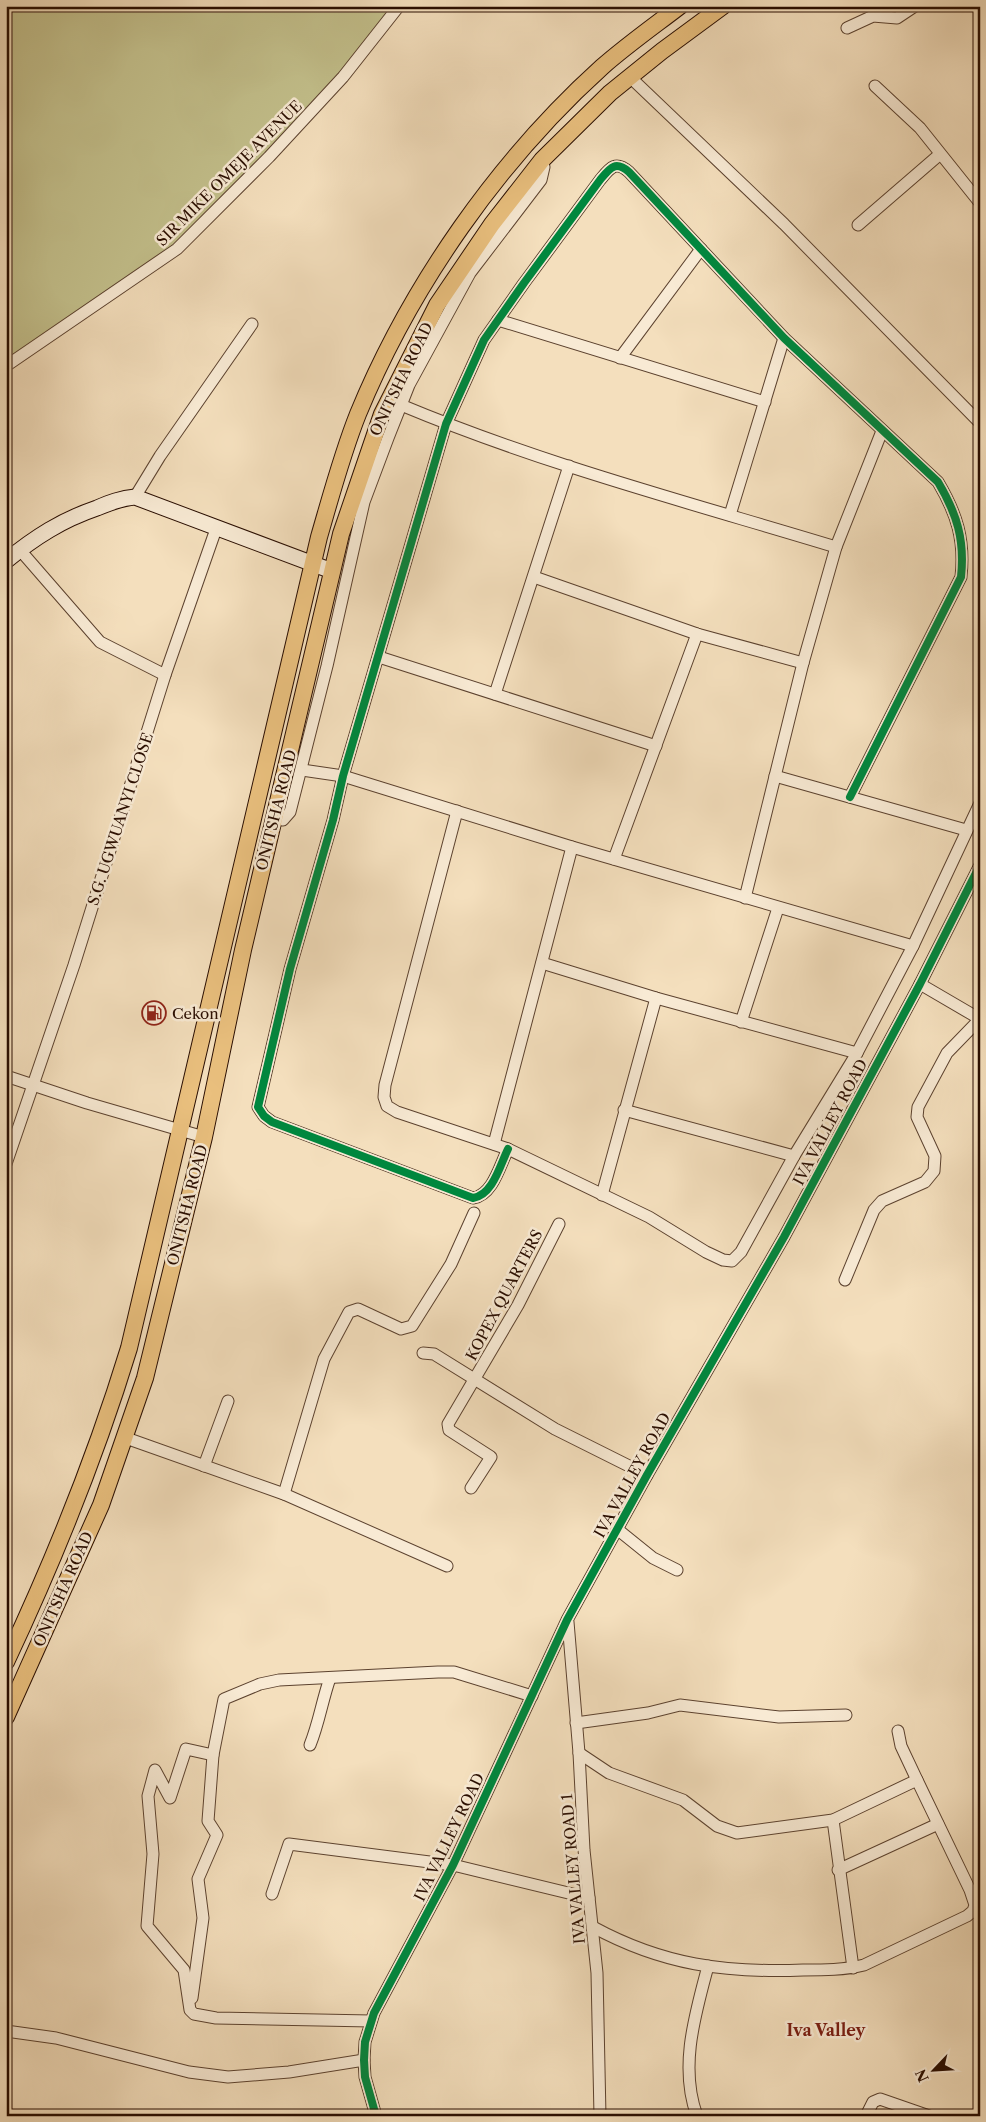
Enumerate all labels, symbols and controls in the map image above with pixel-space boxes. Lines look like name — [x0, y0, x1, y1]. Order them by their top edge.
street label: SIR MIKE OMEJE AVENUE — [152, 96, 306, 250]
street label: ONITSHA ROAD — [365, 319, 437, 439]
street label: S.G. UGWUANYI CLOSE — [83, 730, 157, 908]
street label: ONITSHA ROAD — [252, 748, 300, 872]
fuel station icon: Cekon — [141, 1000, 167, 1026]
place label: Cekon — [172, 1004, 219, 1023]
street label: IVA VALLEY ROAD — [789, 1056, 871, 1188]
street label: ONITSHA ROAD — [163, 1143, 211, 1267]
street label: KOPEX QUARTERS — [461, 1226, 547, 1364]
street label: IVA VALLEY ROAD — [590, 1409, 674, 1541]
street label: ONITSHA ROAD — [29, 1528, 97, 1650]
street label: IVA VALLEY ROAD — [410, 1770, 488, 1904]
street label: IVA VALLEY ROAD 1 — [557, 1793, 589, 1945]
district label: Iva Valley — [787, 2020, 867, 2040]
north arrow — [908, 2044, 958, 2094]
text: N — [911, 2066, 933, 2085]

